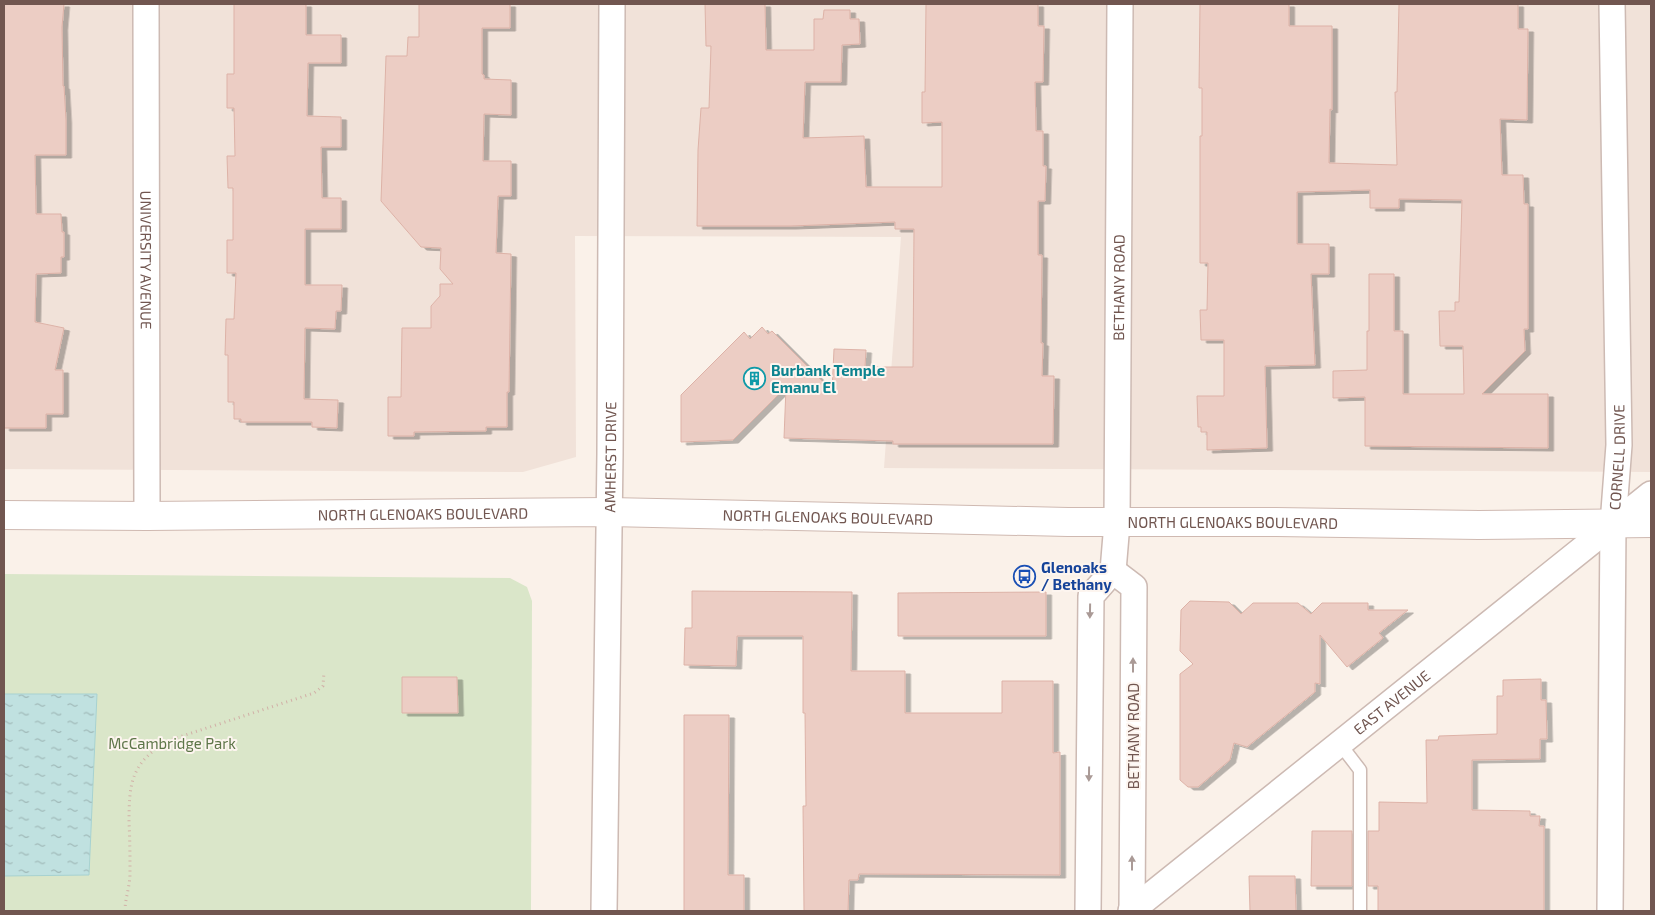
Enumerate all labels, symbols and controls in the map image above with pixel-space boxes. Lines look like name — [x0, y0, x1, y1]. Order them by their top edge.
street label: UNIVERSITY AVENUE — [137, 191, 156, 329]
street label: BETHANY ROAD — [1109, 234, 1128, 341]
place label: Burbank Temple Emanu El — [771, 361, 885, 396]
building icon: Burbank Temple Emanu El — [743, 367, 767, 391]
street label: AMHERST DRIVE — [600, 401, 619, 513]
street label: CORNELL DRIVE — [1605, 404, 1628, 511]
street label: NORTH GLENOAKS BOULEVARD — [318, 504, 528, 524]
street label: NORTH GLENOAKS BOULEVARD — [722, 505, 933, 528]
street label: NORTH GLENOAKS BOULEVARD — [1128, 513, 1338, 532]
place label: Glenoaks / Bethany — [1041, 558, 1112, 594]
bus stop icon: Glenoaks / Bethany — [1013, 564, 1037, 588]
one-way arrow — [1086, 603, 1094, 619]
one-way arrow — [1129, 657, 1137, 673]
street label: EAST AVENUE — [1350, 666, 1433, 738]
street label: BETHANY ROAD — [1124, 683, 1142, 789]
park label: McCambridge Park — [108, 734, 236, 752]
one-way arrow — [1085, 766, 1093, 782]
one-way arrow — [1128, 854, 1136, 870]

